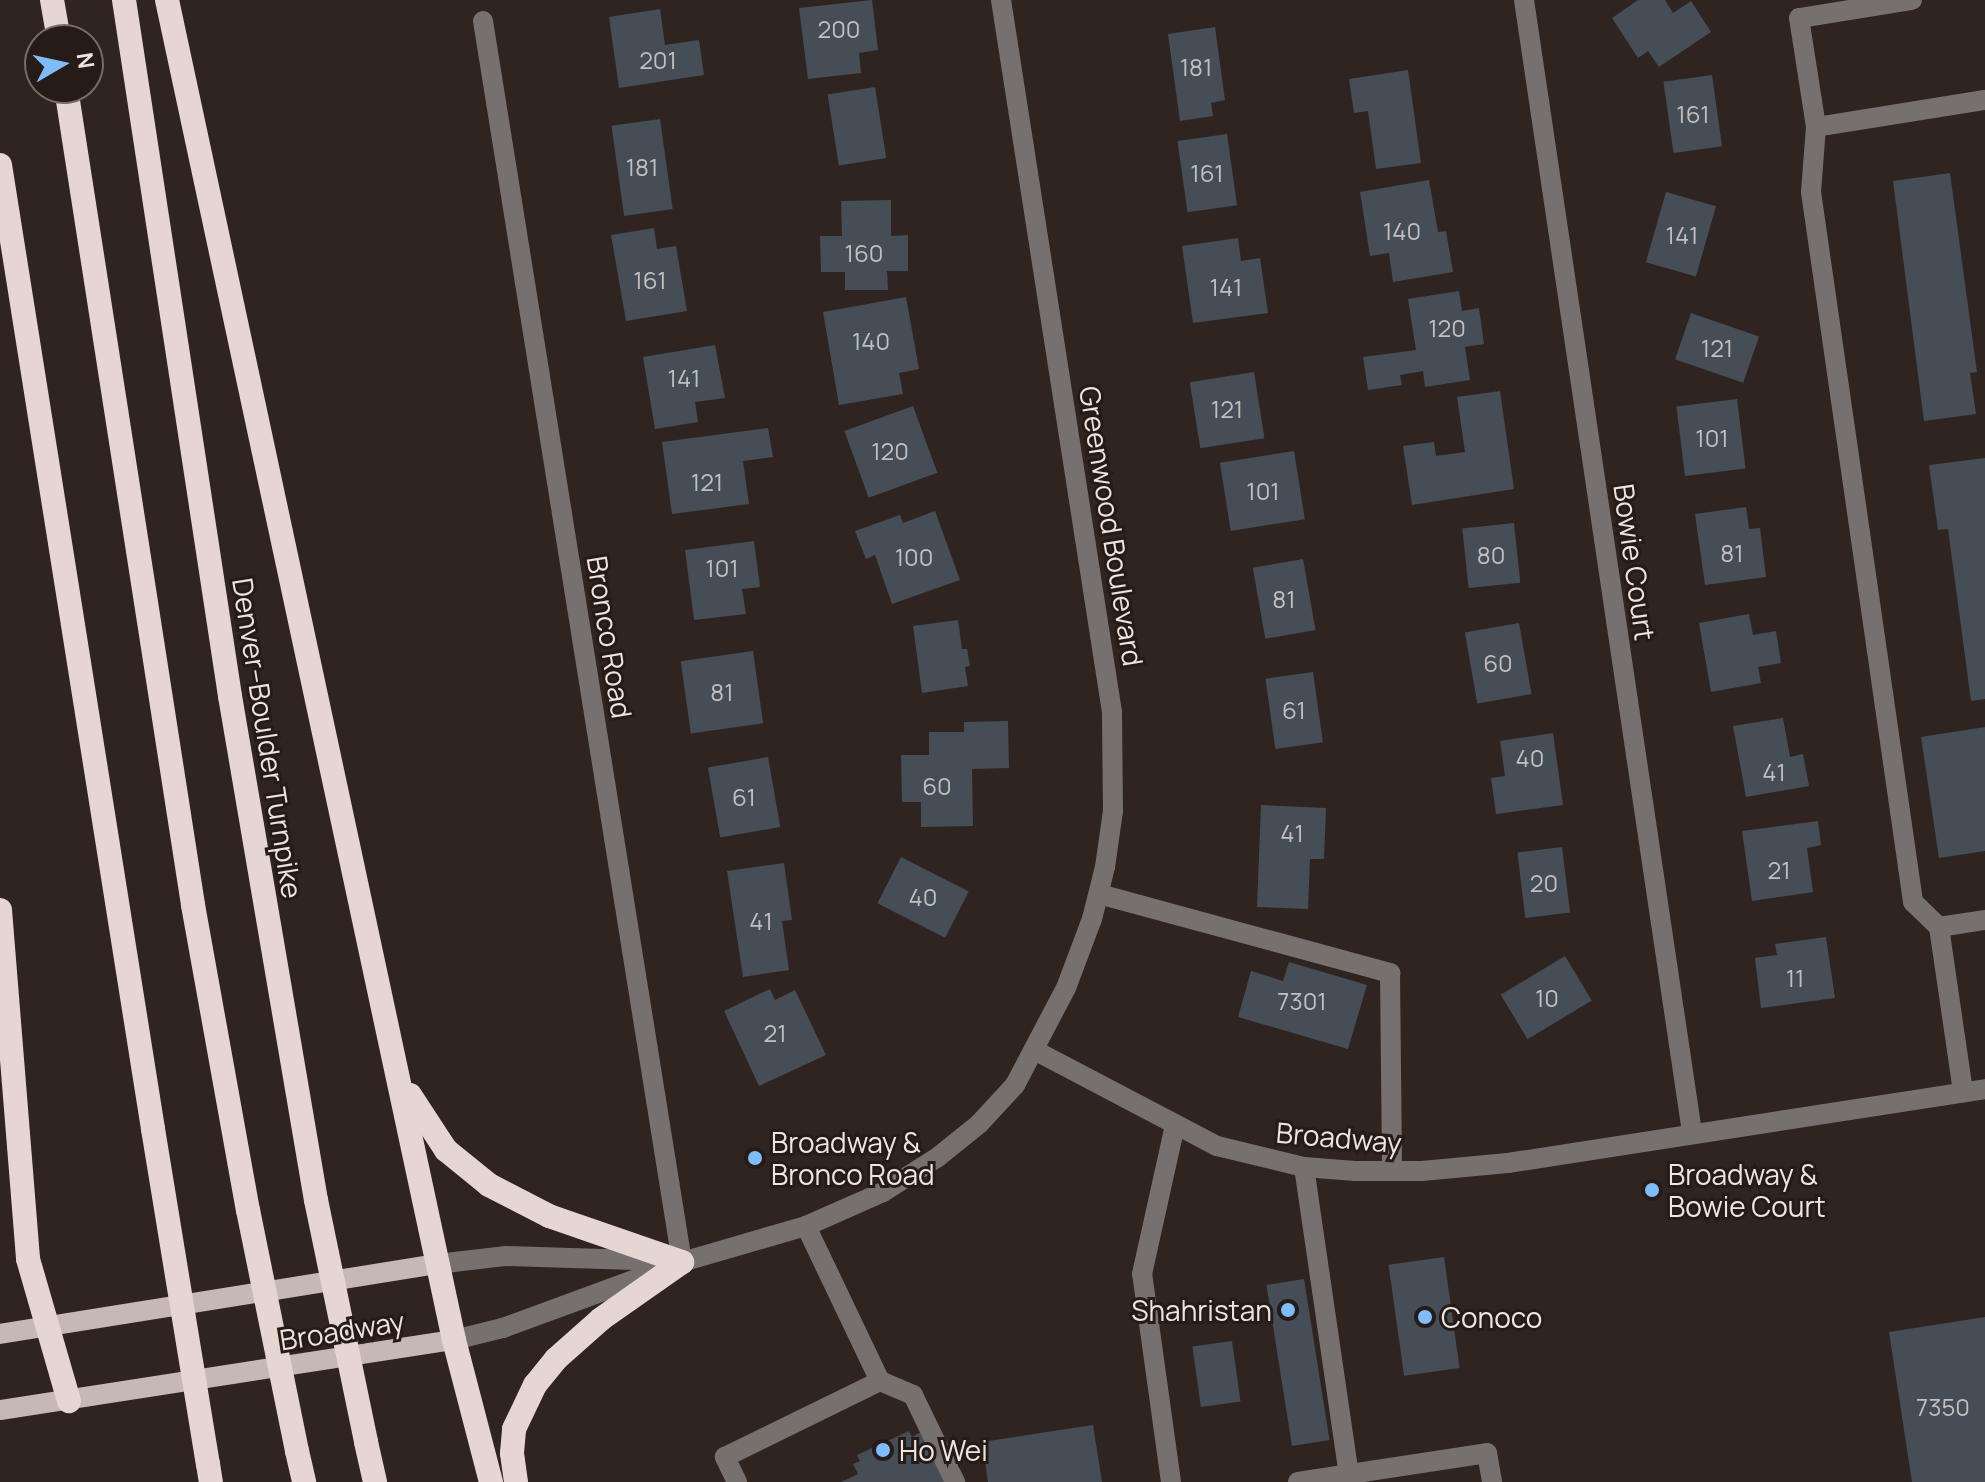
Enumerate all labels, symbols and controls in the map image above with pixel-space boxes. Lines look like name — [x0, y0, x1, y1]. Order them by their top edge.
house number: 200 — [818, 15, 860, 43]
north arrow — [24, 24, 104, 104]
house number: 201 — [639, 46, 677, 74]
text: N — [70, 50, 102, 71]
house number: 181 — [1180, 53, 1212, 81]
house number: 161 — [1676, 100, 1710, 128]
house number: 181 — [626, 153, 658, 181]
house number: 161 — [1190, 159, 1224, 187]
house number: 140 — [1383, 217, 1421, 245]
house number: 141 — [1666, 221, 1698, 249]
house number: 160 — [845, 239, 883, 267]
house number: 161 — [633, 266, 667, 294]
house number: 141 — [1210, 273, 1242, 301]
house number: 120 — [1428, 314, 1466, 342]
house number: 140 — [852, 327, 890, 355]
house number: 121 — [1701, 334, 1733, 362]
house number: 141 — [668, 364, 700, 392]
street label: Greenwood Boulevard — [1073, 384, 1151, 668]
house number: 121 — [1211, 395, 1243, 423]
house number: 101 — [1695, 424, 1729, 452]
house number: 120 — [871, 437, 909, 465]
house number: 121 — [691, 468, 723, 496]
house number: 101 — [1246, 477, 1280, 505]
street label: Bowie Court — [1607, 482, 1663, 642]
house number: 81 — [1720, 539, 1744, 567]
house number: 80 — [1477, 541, 1505, 569]
house number: 100 — [895, 543, 933, 571]
street label: Bronco Road — [581, 554, 639, 720]
house number: 101 — [705, 554, 739, 582]
street label: Denver–Boulder Turnpike — [226, 575, 310, 901]
house number: 81 — [1272, 585, 1296, 613]
house number: 60 — [1483, 649, 1513, 677]
house number: 81 — [710, 678, 734, 706]
house number: 61 — [1282, 696, 1306, 724]
house number: 40 — [1516, 744, 1544, 772]
house number: 41 — [1762, 758, 1786, 786]
house number: 60 — [922, 772, 952, 800]
house number: 61 — [732, 783, 756, 811]
house number: 41 — [1280, 819, 1304, 847]
house number: 21 — [1767, 856, 1791, 884]
house number: 20 — [1530, 869, 1558, 897]
house number: 40 — [909, 883, 937, 911]
house number: 41 — [749, 907, 773, 935]
house number: 11 — [1786, 964, 1804, 992]
house number: 10 — [1535, 984, 1559, 1012]
house number: 7301 — [1277, 987, 1327, 1015]
house number: 21 — [763, 1019, 787, 1047]
street label: Broadway — [1275, 1115, 1403, 1159]
place label: Broadway & Bronco Road — [771, 1125, 935, 1191]
marker: Broadway & Bronco Road — [746, 1149, 764, 1167]
place label: Broadway & Bowie Court — [1668, 1157, 1826, 1223]
marker: Broadway & Bowie Court — [1643, 1181, 1661, 1199]
place label: Shahristan — [1131, 1293, 1272, 1327]
place label: Conoco — [1441, 1300, 1542, 1334]
marker: Shahristan — [1279, 1301, 1297, 1319]
street label: Broadway — [277, 1304, 407, 1356]
marker: Conoco — [1416, 1308, 1434, 1326]
house number: 7350 — [1916, 1393, 1970, 1421]
place label: Ho Wei — [899, 1433, 988, 1467]
marker: Ho Wei — [874, 1441, 892, 1459]

